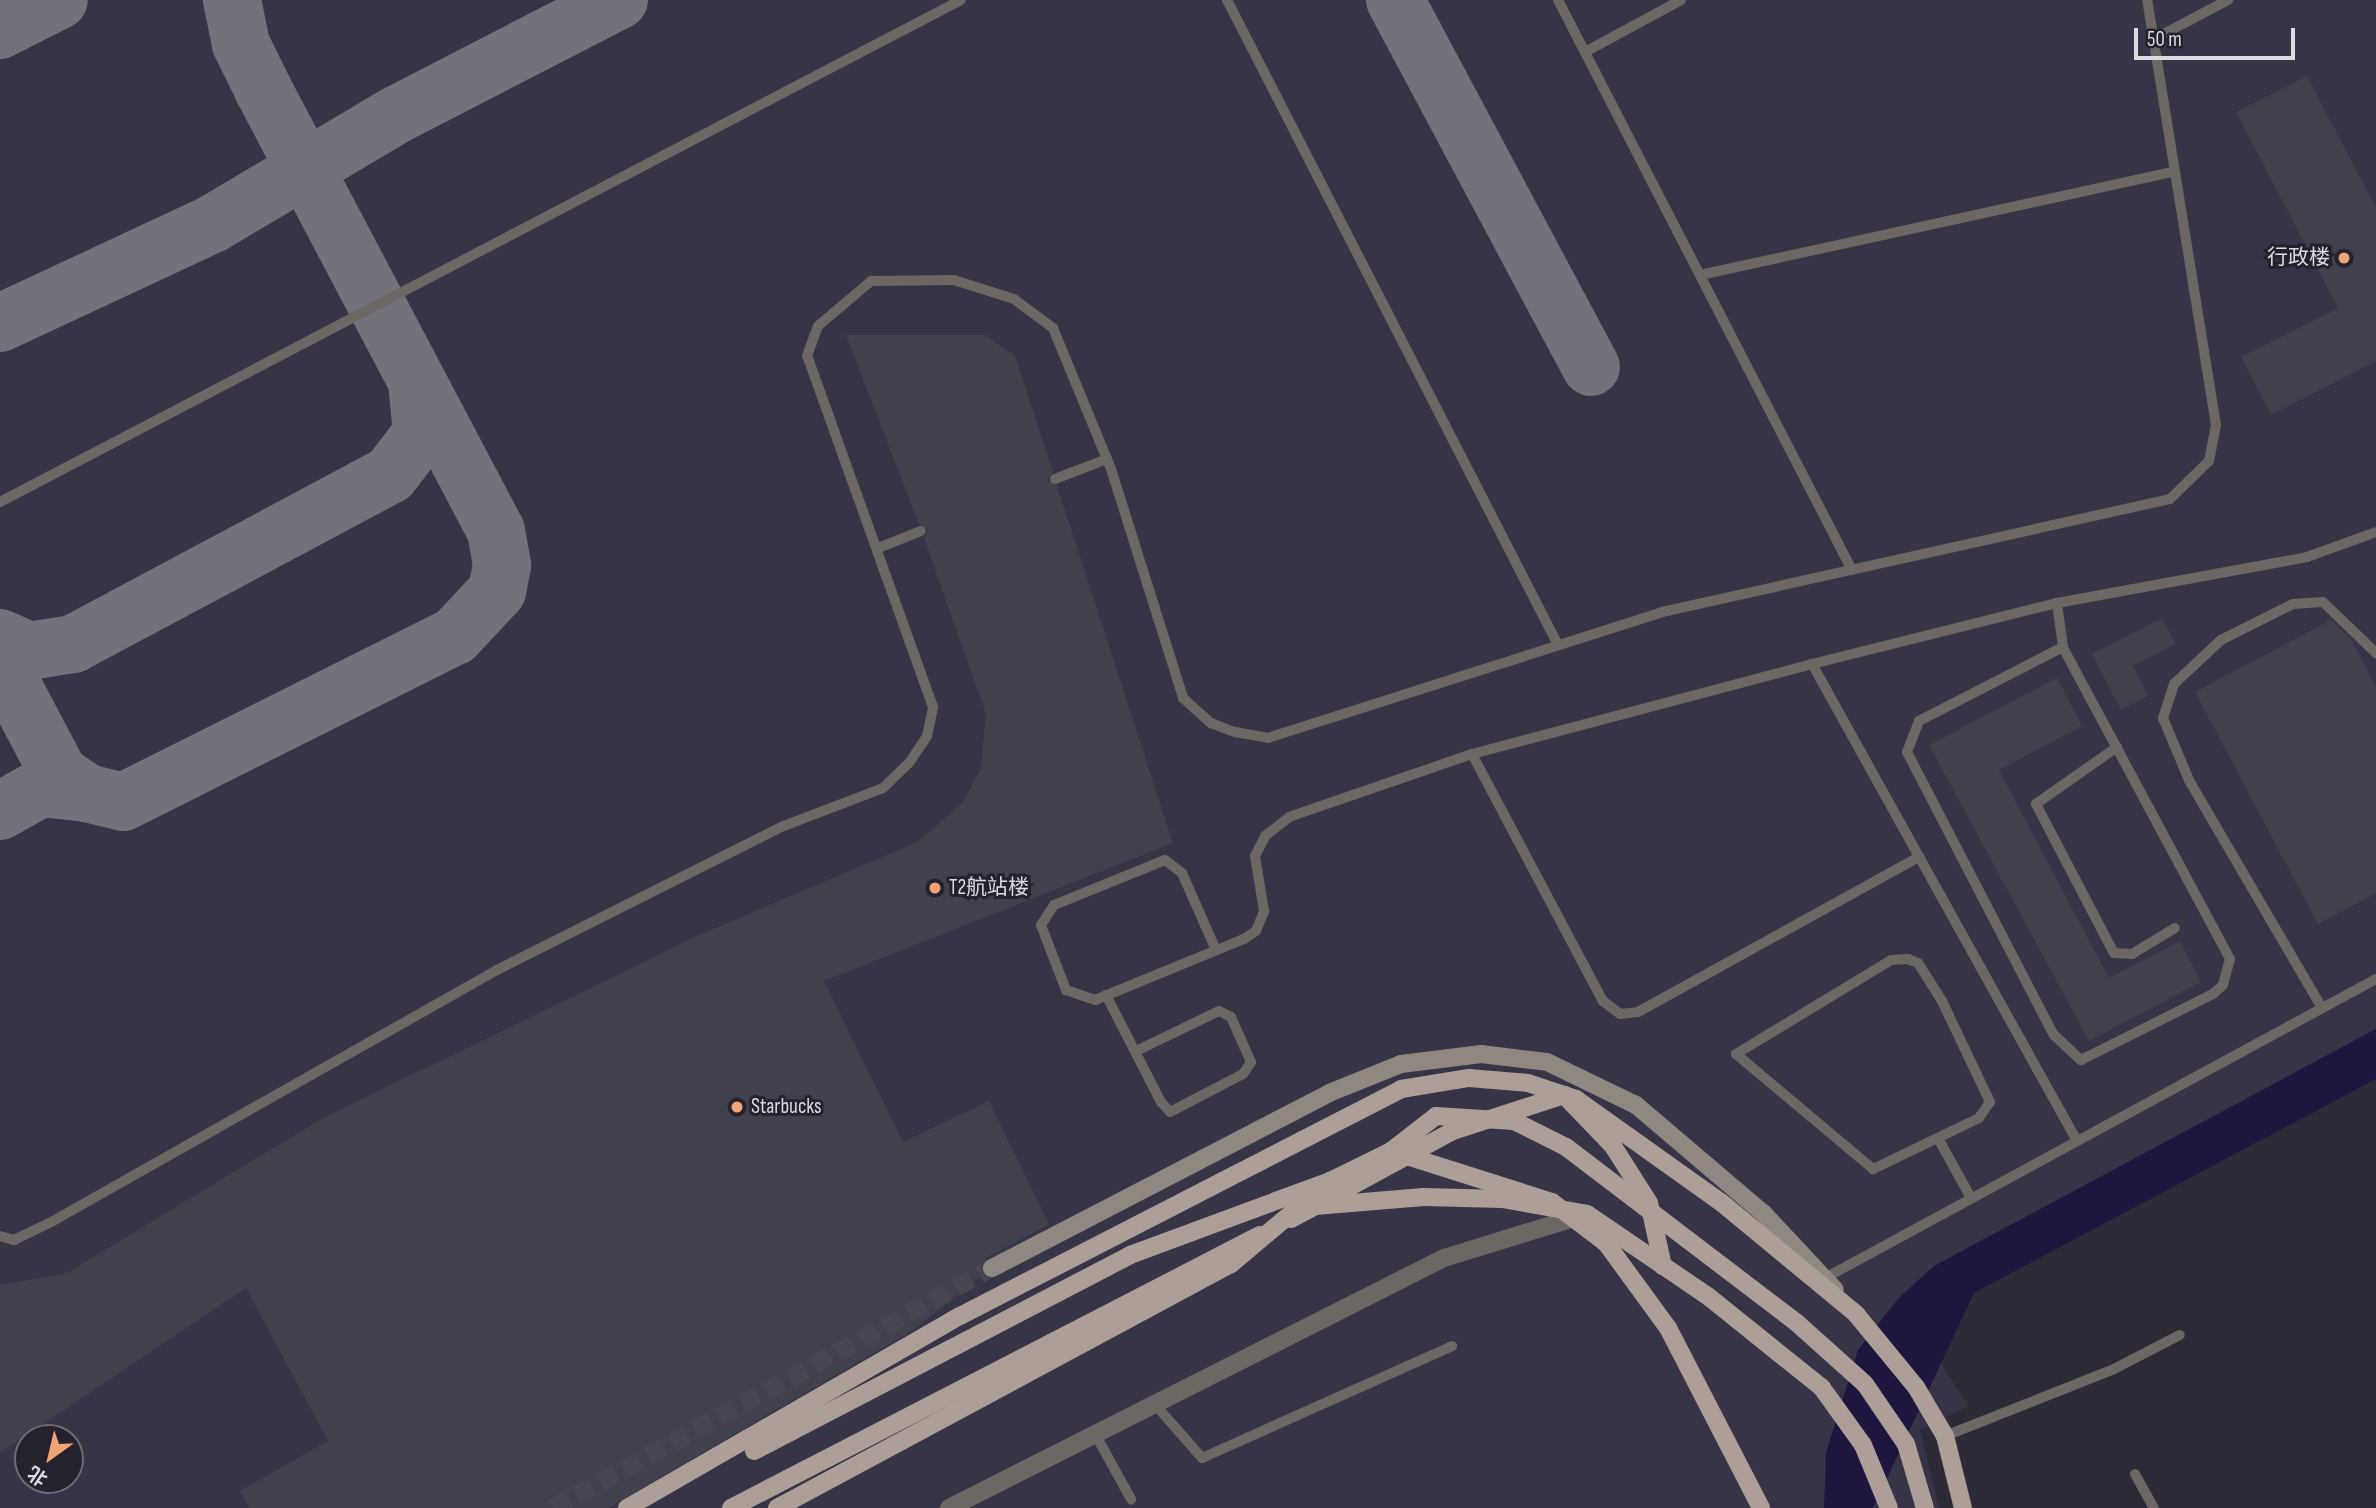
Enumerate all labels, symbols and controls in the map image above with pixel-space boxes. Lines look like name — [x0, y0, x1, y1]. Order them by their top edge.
scale bar — [2138, 14, 2299, 58]
text: 50 m — [2147, 27, 2182, 52]
place label: 行政楼 — [2267, 245, 2330, 271]
marker: 行政楼 — [2336, 250, 2352, 266]
place label: T2航站楼 — [949, 875, 1029, 901]
marker: T2航站楼 — [927, 880, 943, 896]
place label: Starbucks — [751, 1094, 822, 1120]
marker: Starbucks — [729, 1099, 745, 1115]
north arrow — [14, 1424, 84, 1494]
text: 北 — [24, 1460, 52, 1490]

